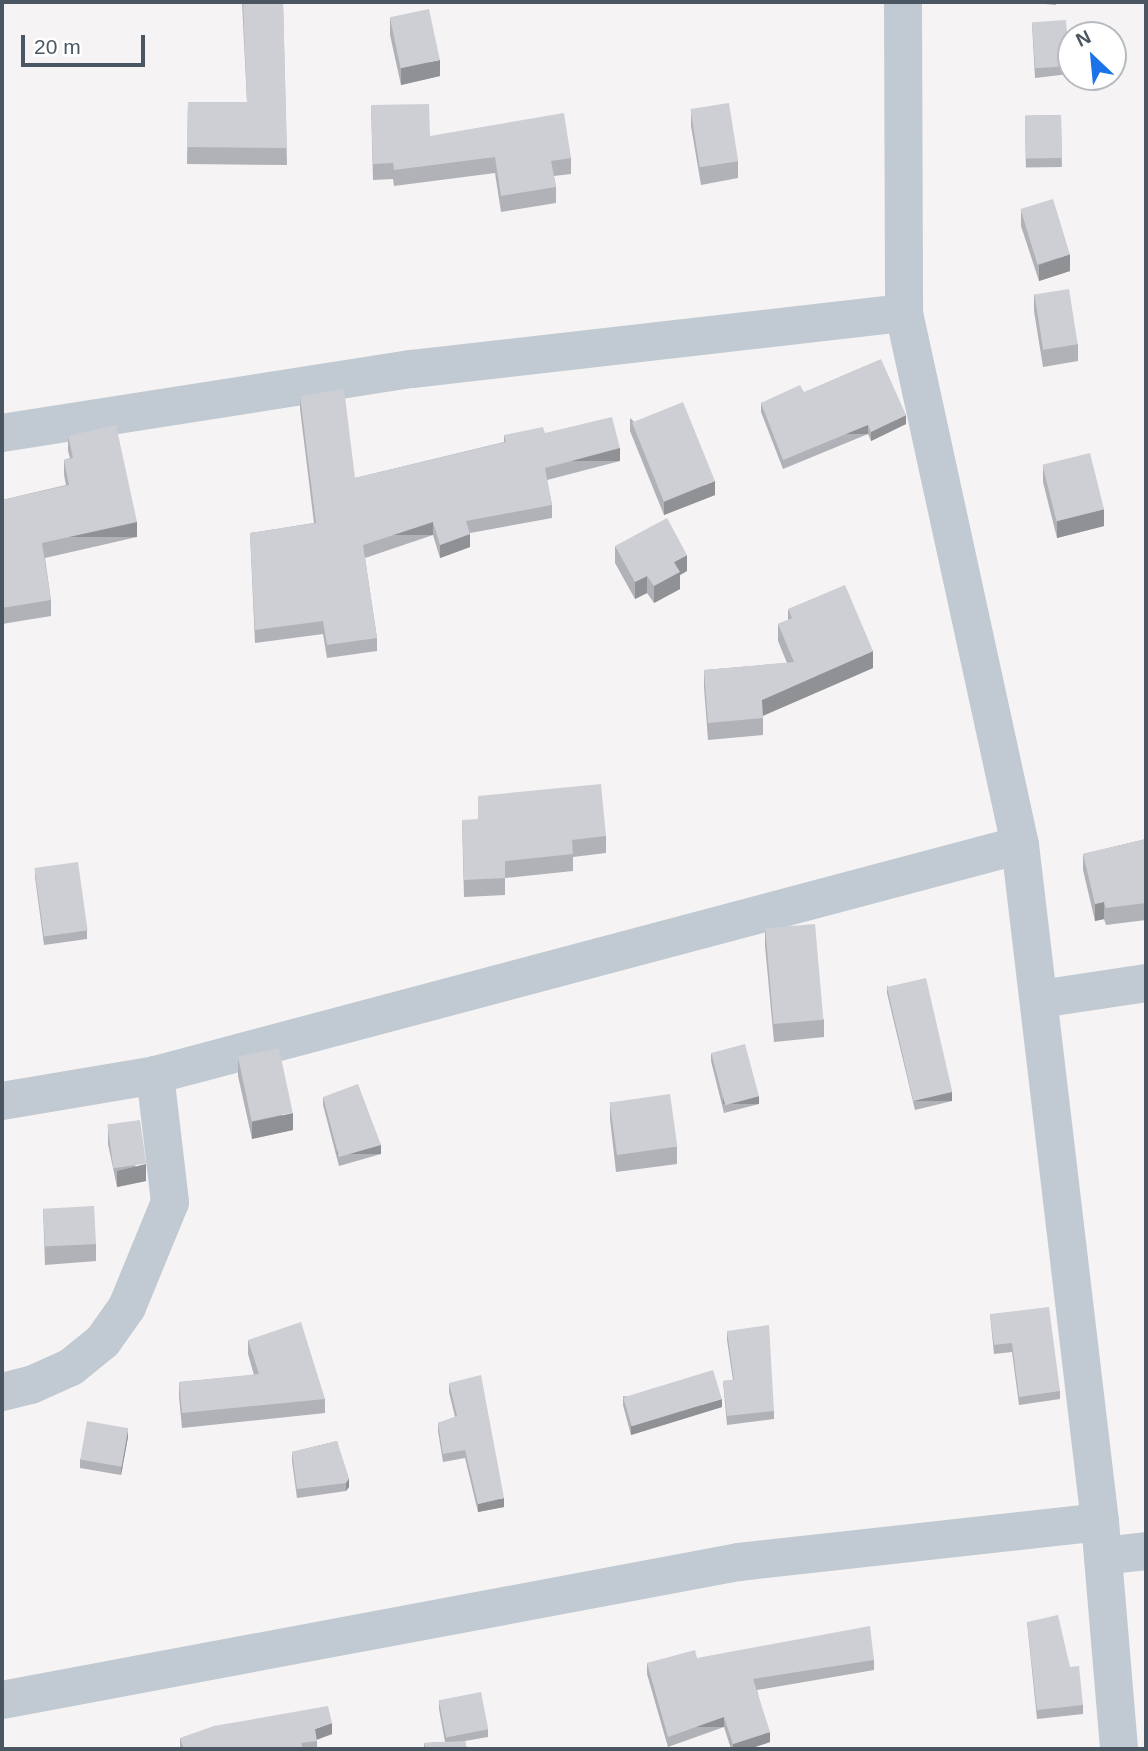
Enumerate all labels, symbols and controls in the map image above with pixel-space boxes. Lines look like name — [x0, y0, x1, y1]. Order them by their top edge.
scale bar — [24, 21, 149, 65]
north arrow — [1057, 21, 1127, 91]
text: N — [1073, 26, 1094, 51]
text: 20 m — [34, 35, 81, 58]

